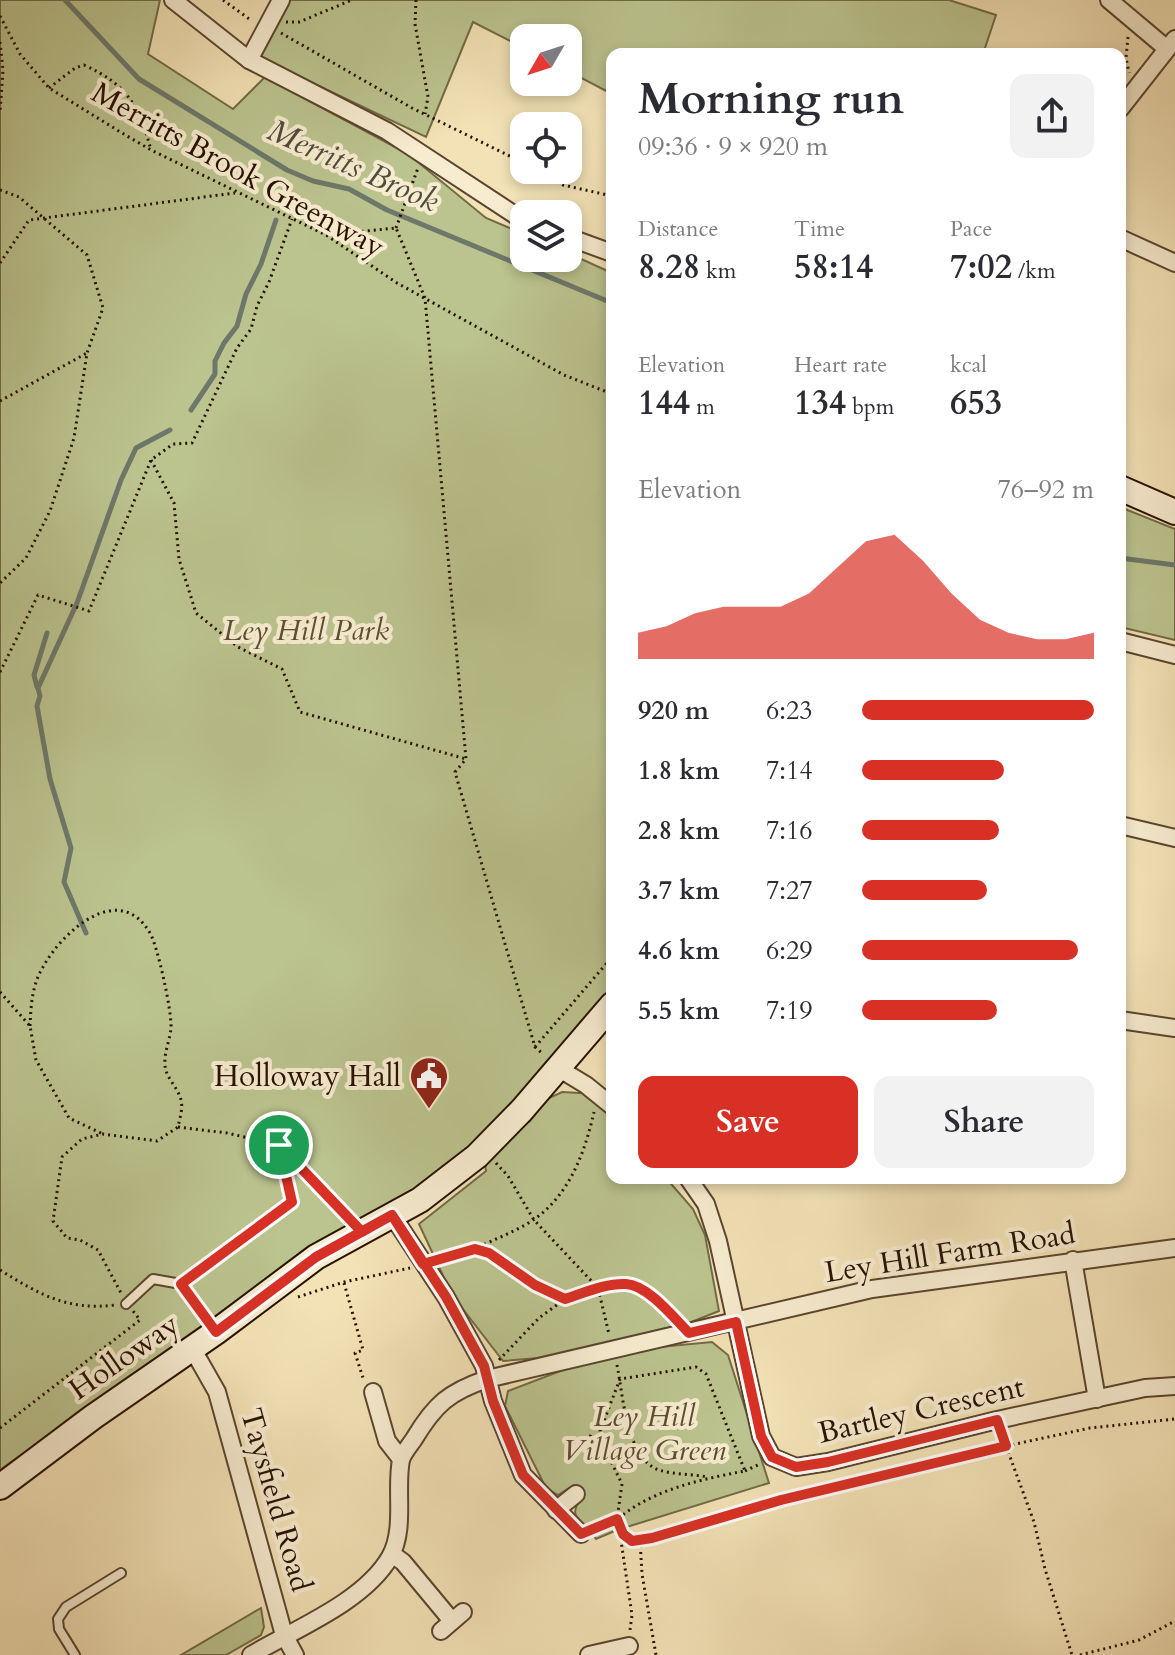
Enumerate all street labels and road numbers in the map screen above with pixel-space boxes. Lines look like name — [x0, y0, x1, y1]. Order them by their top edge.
street label: Merritts Brook Greenway — [84, 72, 392, 268]
street label: Ley Hill Farm Road — [822, 1213, 1078, 1293]
street label: Holloway — [61, 1304, 187, 1410]
street label: Bartley Crescent — [814, 1366, 1029, 1454]
street label: Taysfield Road — [230, 1404, 322, 1596]

